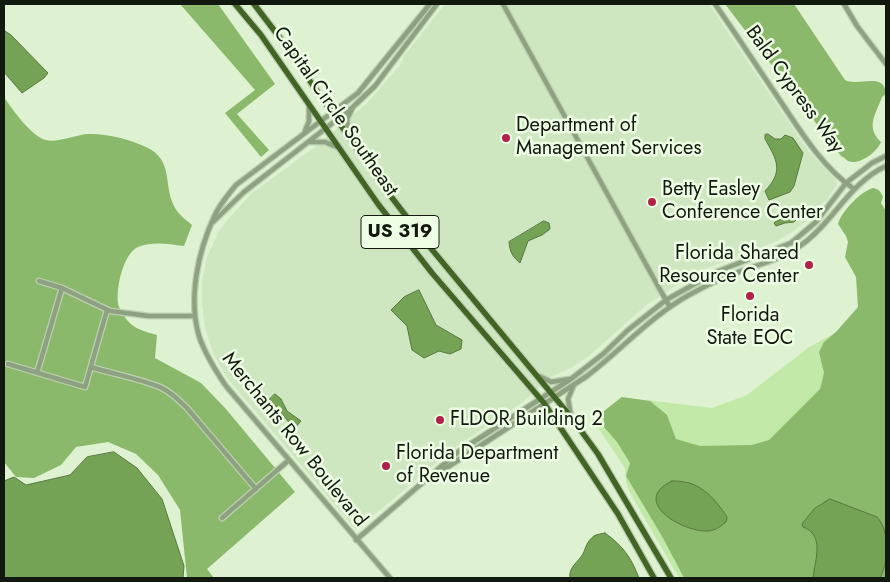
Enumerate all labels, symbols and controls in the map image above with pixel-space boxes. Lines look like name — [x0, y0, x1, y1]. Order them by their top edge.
street label: Bald Cypress Way — [740, 22, 848, 158]
street label: Capital Circle Southeast — [267, 23, 403, 201]
place label: Department of Management Services — [516, 114, 701, 161]
marker: Department of Management Services — [500, 132, 512, 144]
place label: Betty Easley Conference Center — [662, 178, 823, 225]
marker: Betty Easley Conference Center — [646, 196, 658, 208]
road number: US 319 — [361, 216, 439, 248]
place label: Florida Shared Resource Center — [659, 242, 799, 289]
marker: Florida Shared Resource Center — [803, 259, 815, 271]
marker: Florida State EOC — [744, 290, 756, 302]
place label: Florida State EOC — [707, 304, 793, 351]
street label: Merchants Row Boulevard — [216, 348, 372, 532]
place label: FLDOR Building 2 — [450, 408, 603, 432]
marker: FLDOR Building 2 — [434, 414, 446, 426]
place label: Florida Department of Revenue — [396, 442, 558, 489]
marker: Florida Department of Revenue — [380, 460, 392, 472]

